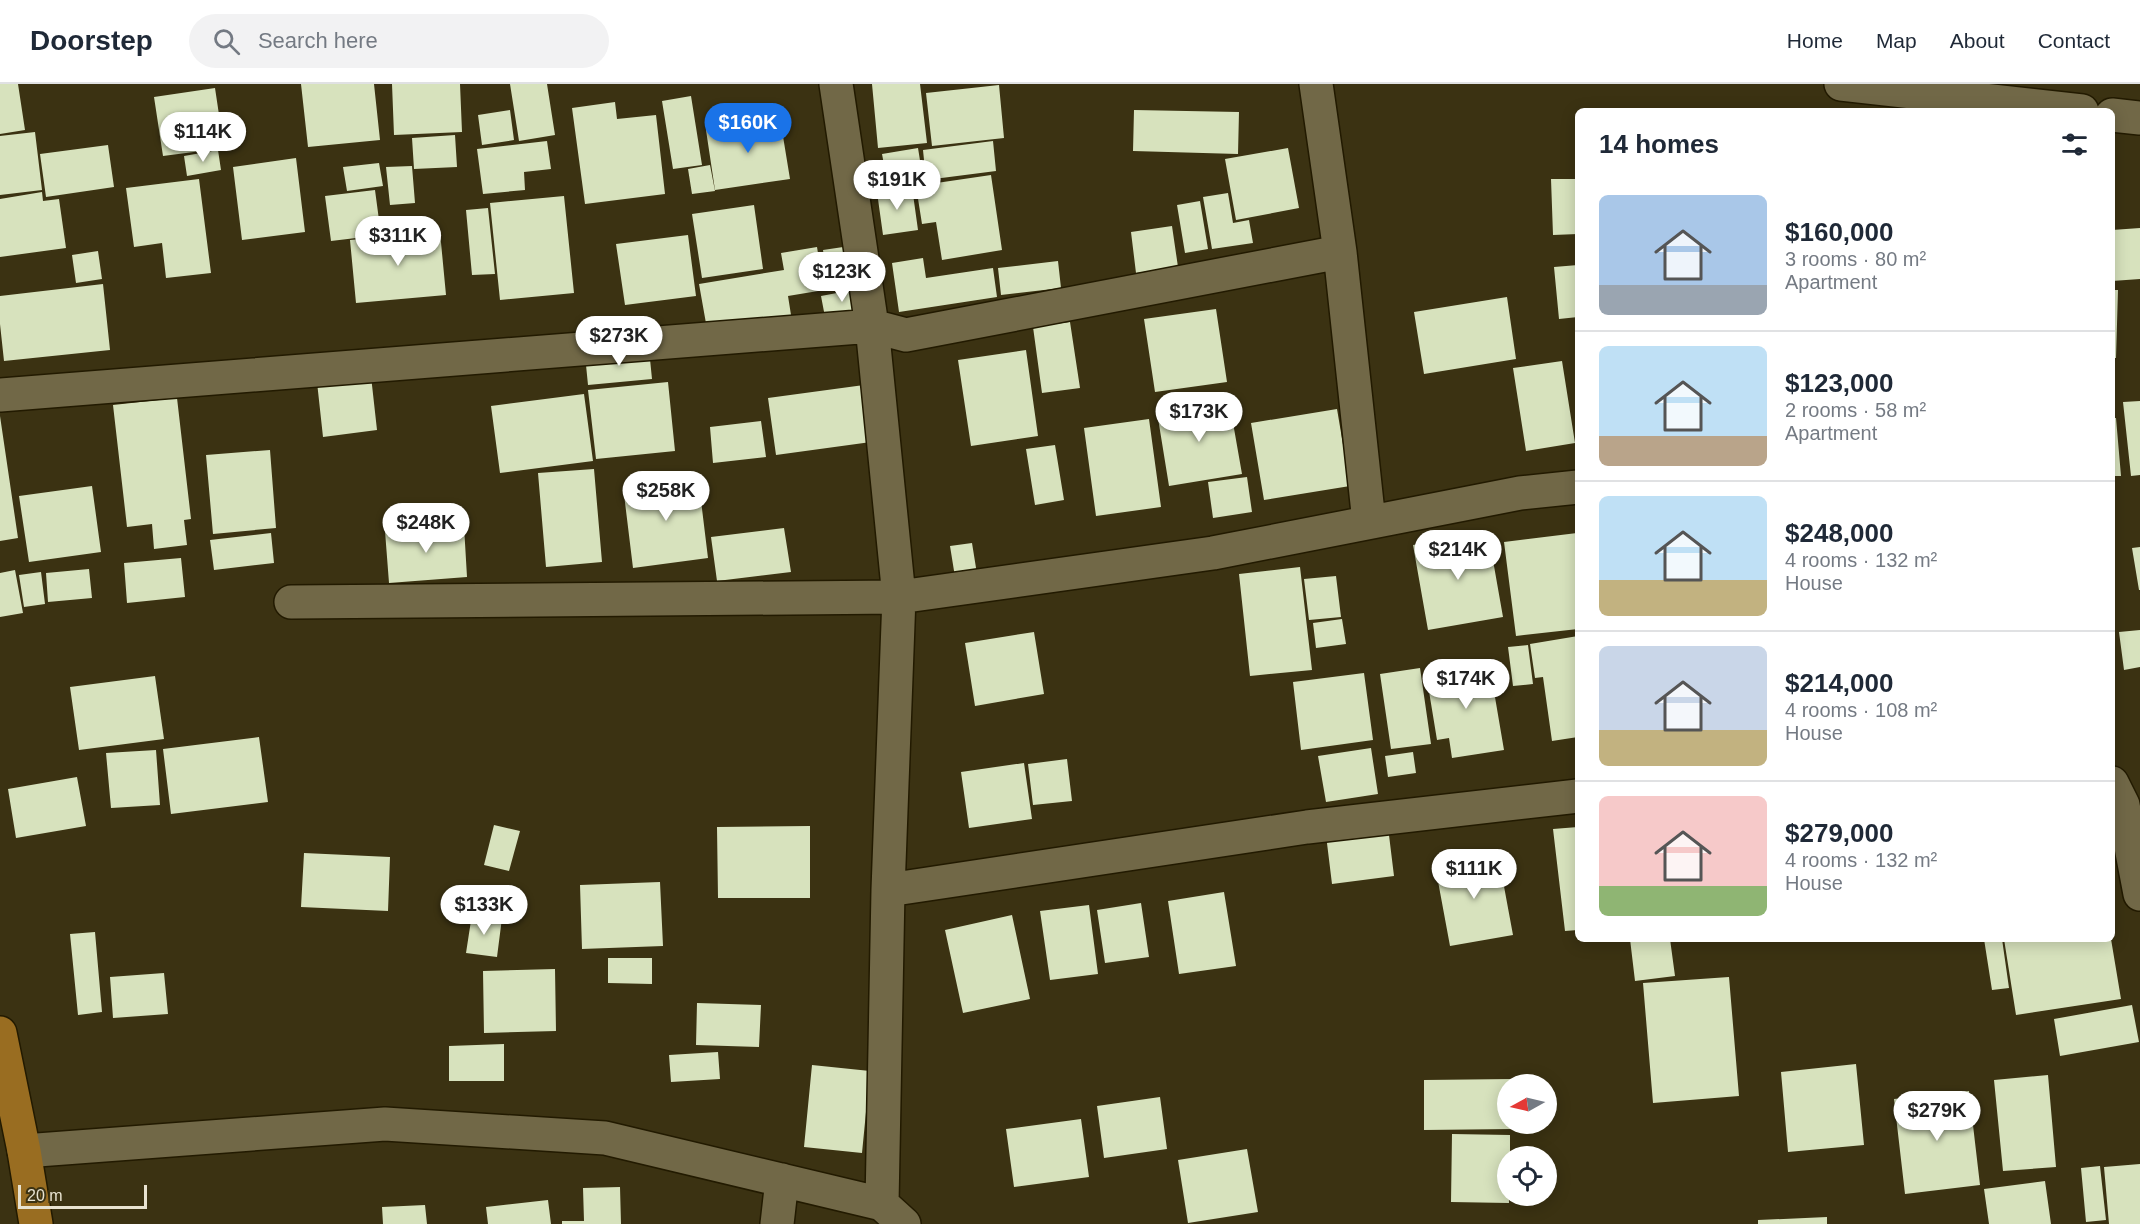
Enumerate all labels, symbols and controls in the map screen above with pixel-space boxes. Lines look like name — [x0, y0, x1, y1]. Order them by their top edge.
search box — [189, 14, 609, 68]
text: Doorstep — [30, 25, 153, 56]
icon: search — [210, 25, 243, 58]
text: Search here — [258, 28, 378, 53]
text: Home — [1787, 29, 1843, 52]
text: Map — [1876, 29, 1917, 52]
text: About — [1950, 29, 2005, 52]
text: Contact — [2038, 29, 2110, 52]
pin: $160K — [706, 103, 790, 154]
text: $160K — [719, 111, 777, 133]
pin: $114K — [161, 112, 245, 163]
text: $114K — [174, 120, 232, 142]
icon: filters — [2058, 128, 2091, 161]
text: 14 homes — [1599, 129, 1719, 159]
pin: $191K — [855, 160, 939, 211]
text: $191K — [868, 168, 926, 190]
pin: $311K — [356, 216, 440, 267]
text: $160,000 — [1785, 217, 1893, 247]
icon: home — [1647, 219, 1719, 291]
text: $311K — [369, 224, 427, 246]
text: 3 rooms · 80 m² — [1785, 248, 1926, 270]
pin: $123K — [800, 252, 884, 303]
text: $123K — [813, 260, 871, 282]
text: Apartment — [1785, 271, 1877, 293]
pin: $273K — [577, 316, 661, 367]
text: $273K — [590, 324, 648, 346]
text: $123,000 — [1785, 368, 1893, 398]
icon: home — [1647, 370, 1719, 442]
pin: $173K — [1157, 392, 1241, 443]
text: 2 rooms · 58 m² — [1785, 399, 1926, 421]
text: $173K — [1170, 400, 1228, 422]
text: Apartment — [1785, 422, 1877, 444]
pin: $258K — [624, 471, 708, 522]
text: $258K — [637, 479, 695, 501]
pin: $248K — [384, 503, 468, 554]
text: $248K — [397, 511, 455, 533]
text: $248,000 — [1785, 518, 1893, 548]
icon: home — [1647, 520, 1719, 592]
pin: $214K — [1416, 530, 1500, 581]
text: $214K — [1429, 538, 1487, 560]
text: 4 rooms · 132 m² — [1785, 549, 1937, 571]
text: House — [1785, 572, 1843, 594]
pin: $174K — [1424, 659, 1508, 710]
text: $174K — [1437, 667, 1495, 689]
text: $214,000 — [1785, 668, 1893, 698]
icon: home — [1647, 670, 1719, 742]
text: 4 rooms · 108 m² — [1785, 699, 1937, 721]
text: House — [1785, 722, 1843, 744]
text: $279,000 — [1785, 818, 1893, 848]
icon: home — [1647, 820, 1719, 892]
pin: $111K — [1432, 849, 1516, 900]
text: 4 rooms · 132 m² — [1785, 849, 1937, 871]
text: $111K — [1446, 857, 1502, 879]
text: House — [1785, 872, 1843, 894]
pin: $133K — [442, 885, 526, 936]
text: $133K — [455, 893, 513, 915]
north arrow — [1497, 1074, 1557, 1134]
map controls — [1497, 1074, 1557, 1206]
pin: $279K — [1895, 1091, 1979, 1142]
text: $279K — [1908, 1099, 1966, 1121]
button: locate — [1497, 1146, 1557, 1206]
scale bar — [18, 1182, 147, 1210]
text: 20 m — [27, 1187, 63, 1204]

